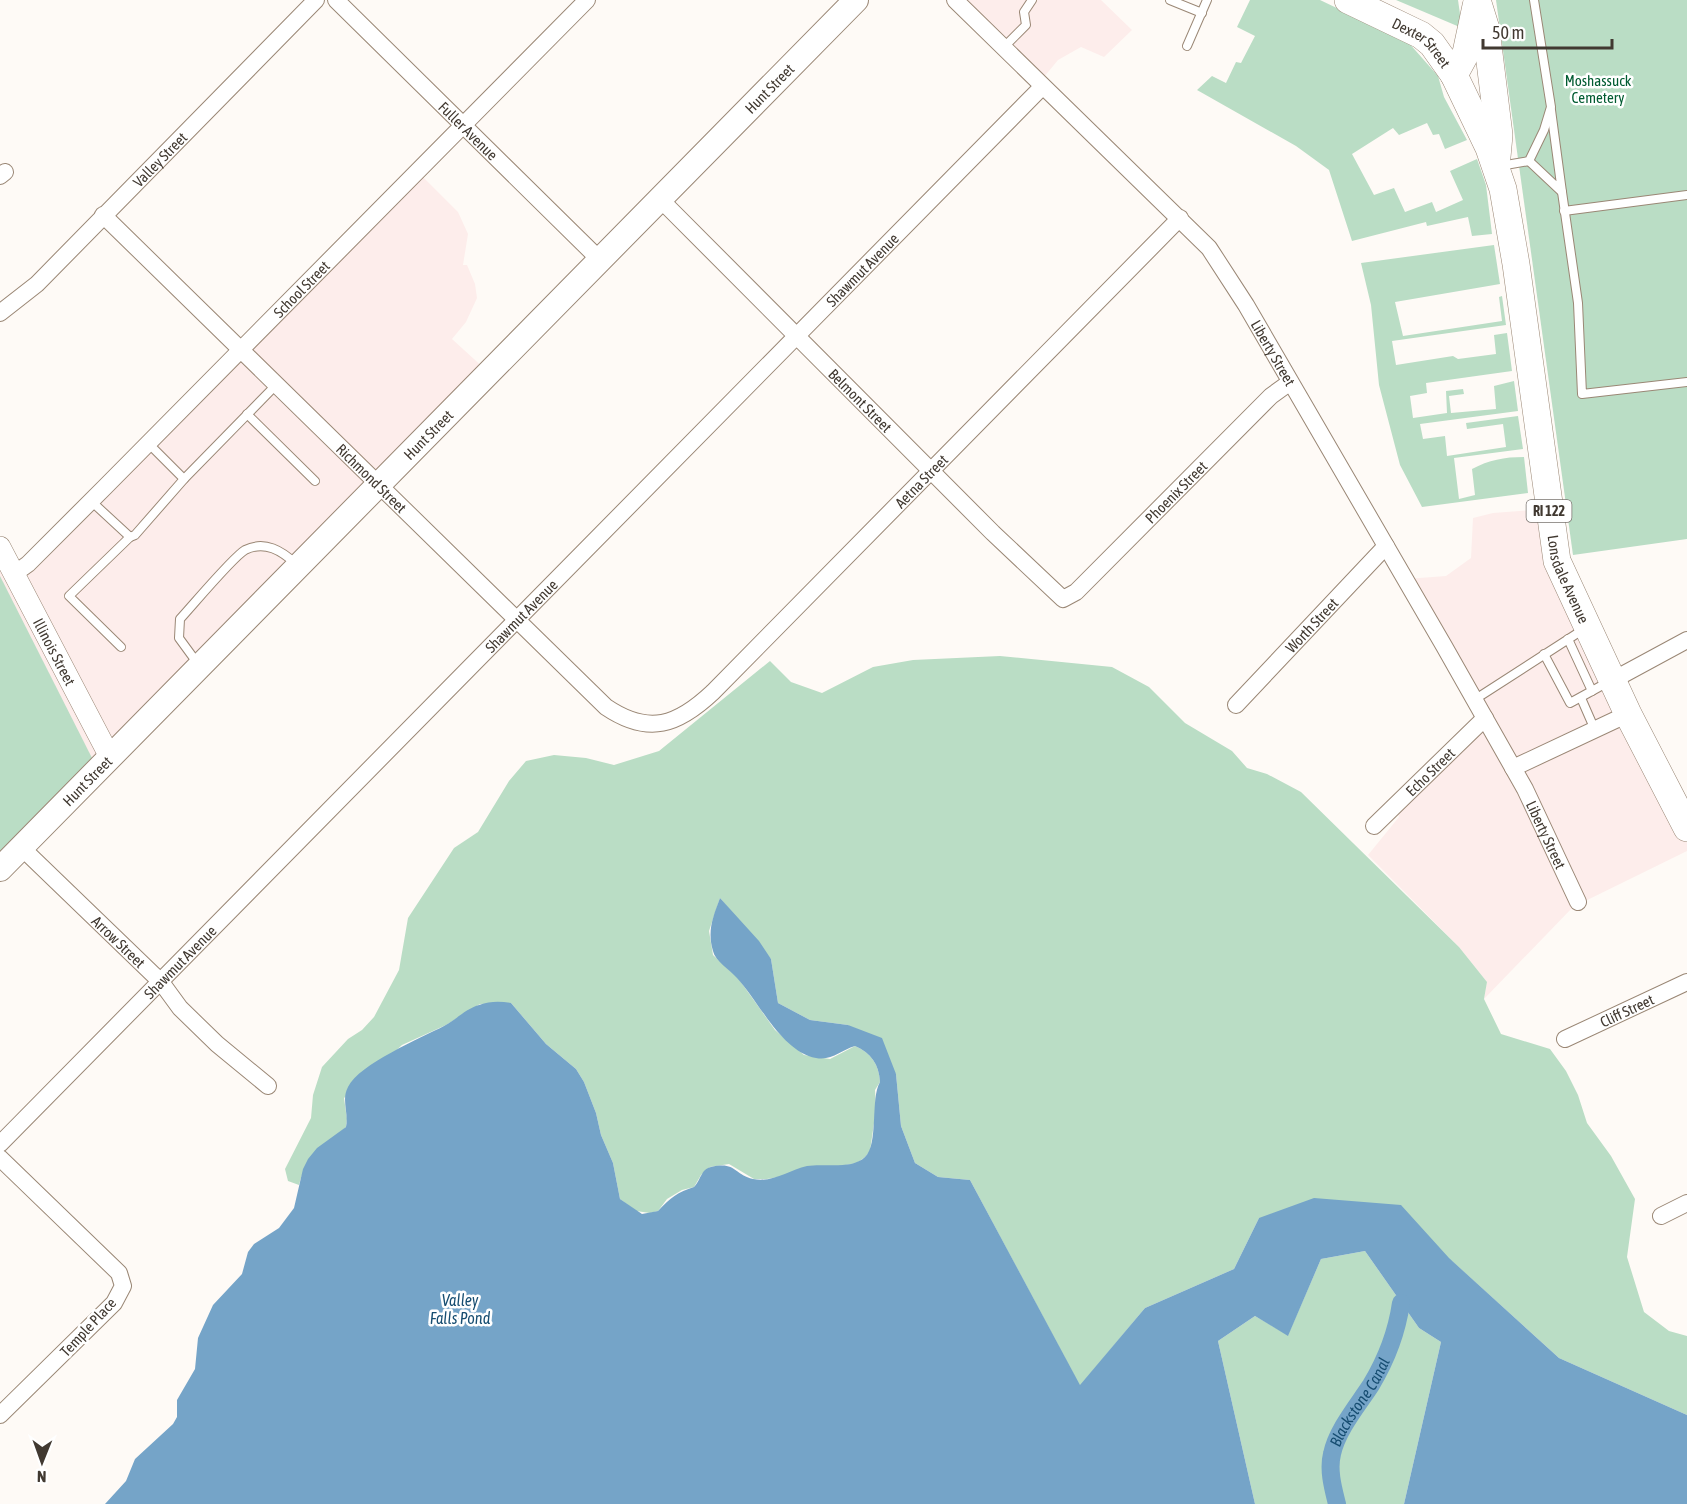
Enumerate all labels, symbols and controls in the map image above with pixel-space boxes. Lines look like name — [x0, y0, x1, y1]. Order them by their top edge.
scale bar — [1483, 12, 1612, 50]
street label: Dexter Street — [1390, 14, 1454, 71]
text: 50 m — [1492, 22, 1524, 43]
street label: Hunt Street — [741, 60, 797, 116]
park label: Moshassuck Cemetery — [1565, 72, 1632, 106]
street label: Fuller Avenue — [436, 98, 502, 163]
street label: Valley Street — [129, 128, 190, 190]
street label: Shawmut Avenue — [823, 229, 902, 309]
street label: School Street — [270, 257, 333, 320]
street label: Liberty Street — [1248, 317, 1299, 388]
street label: Belmont Street — [825, 365, 896, 435]
street label: Hunt Street — [400, 406, 456, 463]
street label: Richmond Street — [333, 440, 410, 516]
street label: Aetna Street — [891, 451, 951, 511]
street label: Phoenix Street — [1141, 457, 1210, 526]
road number: RI 122 — [1526, 500, 1572, 522]
street label: Lonsdale Avenue — [1545, 534, 1593, 626]
street label: Shawmut Avenue — [481, 575, 561, 656]
street label: Worth Street — [1282, 594, 1341, 656]
street label: Illinois Street — [30, 615, 79, 688]
street label: Echo Street — [1402, 744, 1458, 799]
street label: Hunt Street — [59, 752, 115, 809]
street label: Liberty Street — [1523, 798, 1570, 871]
street label: Arrow Street — [89, 912, 149, 971]
street label: Shawmut Avenue — [140, 922, 219, 1002]
street label: Cliff Street — [1597, 990, 1656, 1030]
water label: Valley Falls Pond — [430, 1291, 491, 1327]
street label: Temple Place — [57, 1294, 119, 1360]
water label: Blackstone Canal — [1326, 1355, 1393, 1449]
north arrow — [12, 1432, 72, 1492]
text: N — [37, 1468, 47, 1486]

